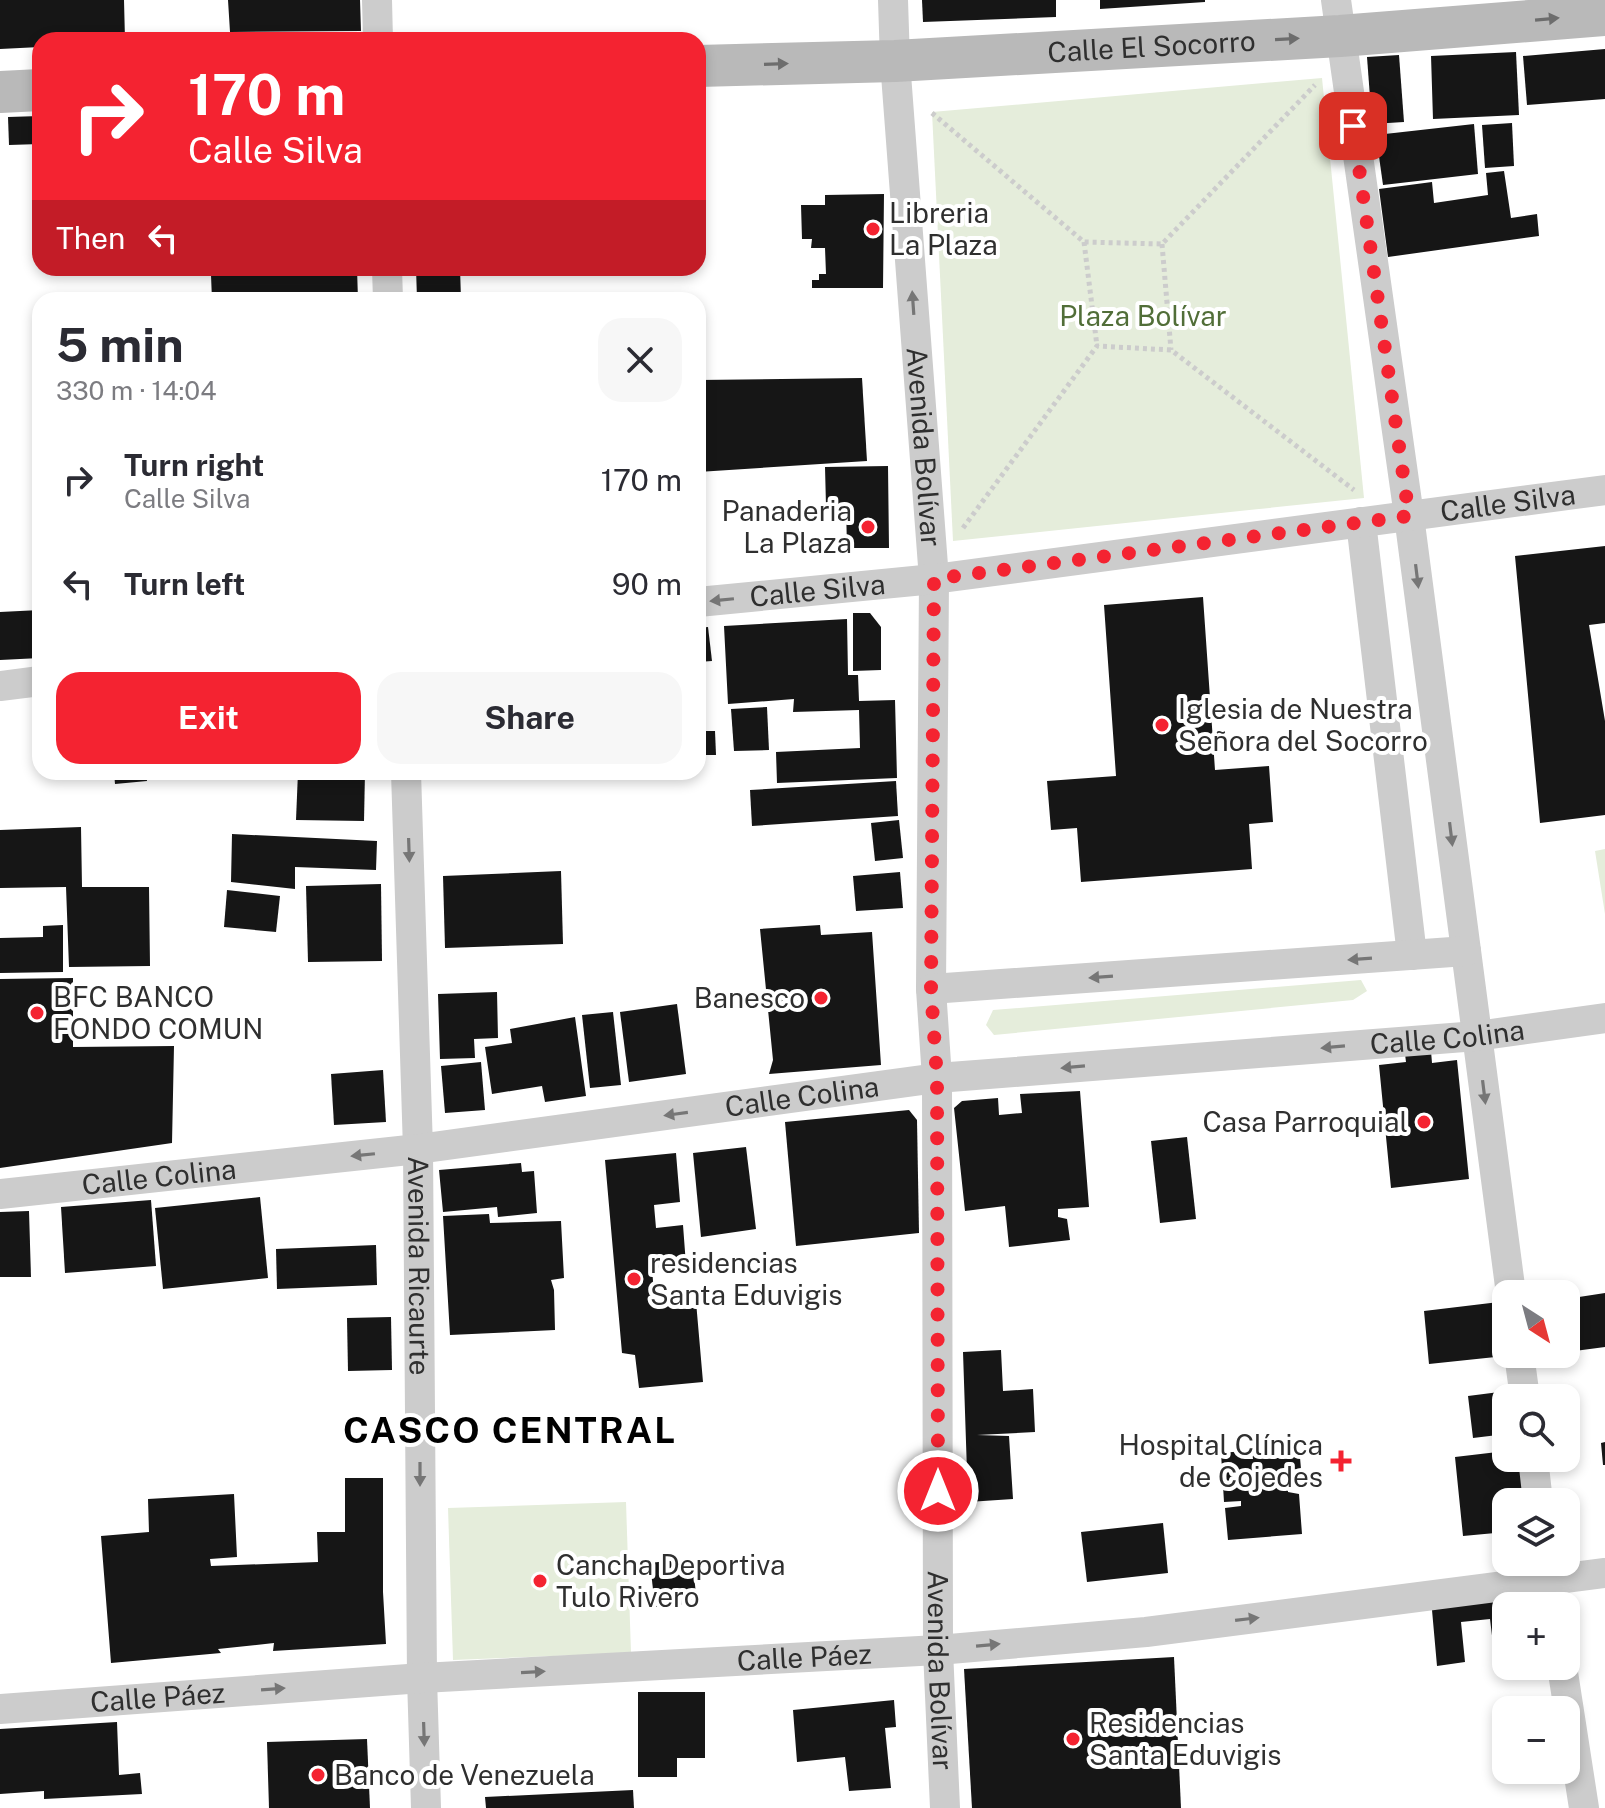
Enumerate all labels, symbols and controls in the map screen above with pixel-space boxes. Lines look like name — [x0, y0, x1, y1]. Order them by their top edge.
one-way arrow — [1535, 12, 1560, 25]
street label: Calle El Socorro — [1047, 24, 1256, 68]
one-way arrow — [1275, 32, 1300, 45]
one-way arrow — [764, 58, 789, 71]
text: 170 m — [188, 62, 345, 128]
icon: right — [56, 64, 160, 168]
pin — [1319, 92, 1387, 160]
icon: arrive — [1331, 104, 1375, 148]
text: Calle Silva — [188, 129, 363, 171]
place label: Libreria La Plaza — [889, 196, 998, 261]
icon: left — [141, 216, 185, 260]
text: Then — [56, 220, 125, 256]
marker: Libreria La Plaza — [864, 220, 882, 238]
one-way arrow — [907, 290, 920, 315]
park label: Plaza Bolívar — [1059, 299, 1227, 332]
text: 5 min — [56, 316, 184, 373]
button: close — [598, 318, 682, 402]
street label: Avenida Bolívar — [901, 346, 949, 548]
text: 330 m · 14:04 — [56, 375, 217, 406]
text: Turn right — [124, 447, 264, 483]
icon: right — [56, 458, 100, 502]
text: 170 m — [601, 462, 682, 498]
street label: Calle Silva — [1438, 477, 1577, 528]
text: Calle Silva — [124, 483, 250, 514]
place label: Panaderia La Plaza — [721, 494, 852, 559]
marker: Panaderia La Plaza — [859, 518, 877, 536]
icon: left — [56, 562, 100, 606]
one-way arrow — [1411, 564, 1424, 589]
text: Turn left — [124, 566, 245, 602]
text: 90 m — [612, 566, 682, 602]
street label: Calle Silva — [748, 567, 887, 613]
one-way arrow — [709, 593, 734, 606]
button: Exit — [56, 672, 361, 764]
button: Share — [377, 672, 682, 764]
place label: Iglesia de Nuestra Señora del Socorro — [1178, 692, 1428, 757]
marker: Iglesia de Nuestra Señora del Socorro — [1153, 716, 1171, 734]
one-way arrow — [1444, 822, 1457, 847]
one-way arrow — [402, 838, 415, 863]
one-way arrow — [1347, 953, 1372, 966]
one-way arrow — [1088, 971, 1113, 984]
place label: BFC BANCO FONDO COMUN — [53, 980, 263, 1045]
place label: Banesco — [694, 981, 805, 1014]
marker: Banesco — [812, 989, 830, 1007]
marker: BFC BANCO FONDO COMUN — [28, 1004, 46, 1022]
street label: Calle Colina — [1369, 1013, 1526, 1060]
one-way arrow — [1320, 1041, 1345, 1054]
one-way arrow — [1061, 1061, 1086, 1074]
street label: Calle Colina — [723, 1069, 881, 1123]
one-way arrow — [1478, 1080, 1491, 1105]
place label: Casa Parroquial — [1203, 1105, 1408, 1138]
one-way arrow — [664, 1108, 689, 1121]
marker: Casa Parroquial — [1415, 1113, 1433, 1131]
one-way arrow — [350, 1149, 375, 1162]
street label: Calle Colina — [80, 1152, 238, 1201]
street label: Avenida Ricaurte — [402, 1156, 437, 1376]
place label: residencias Santa Eduvigis — [650, 1246, 842, 1311]
marker: residencias Santa Eduvigis — [625, 1270, 643, 1288]
north arrow — [1492, 1280, 1580, 1368]
map controls — [1492, 1280, 1580, 1784]
button: search — [1492, 1384, 1580, 1472]
district label: CASCO CENTRAL — [343, 1409, 677, 1451]
place label: Hospital Clínica de Cojedes — [1118, 1428, 1323, 1493]
position arrow — [896, 1449, 980, 1533]
marker: Hospital Clínica de Cojedes — [1330, 1450, 1352, 1472]
one-way arrow — [414, 1462, 427, 1487]
button: layers — [1492, 1488, 1580, 1576]
place label: Cancha Deportiva Tulo Rivero — [556, 1548, 786, 1613]
street label: Avenida Bolívar — [922, 1570, 960, 1771]
marker: Cancha Deportiva Tulo Rivero — [531, 1572, 549, 1590]
button: + — [1492, 1592, 1580, 1680]
one-way arrow — [1234, 1613, 1259, 1626]
street label: Calle Páez — [736, 1637, 873, 1677]
one-way arrow — [976, 1639, 1001, 1652]
one-way arrow — [521, 1665, 546, 1678]
street label: Calle Páez — [89, 1676, 226, 1718]
one-way arrow — [261, 1682, 286, 1695]
button: − — [1492, 1696, 1580, 1784]
place label: Residencias Santa Eduvigis — [1089, 1706, 1281, 1771]
one-way arrow — [417, 1722, 430, 1747]
marker: Residencias Santa Eduvigis — [1064, 1730, 1082, 1748]
place label: Banco de Venezuela — [334, 1758, 595, 1791]
marker: Banco de Venezuela — [309, 1766, 327, 1784]

